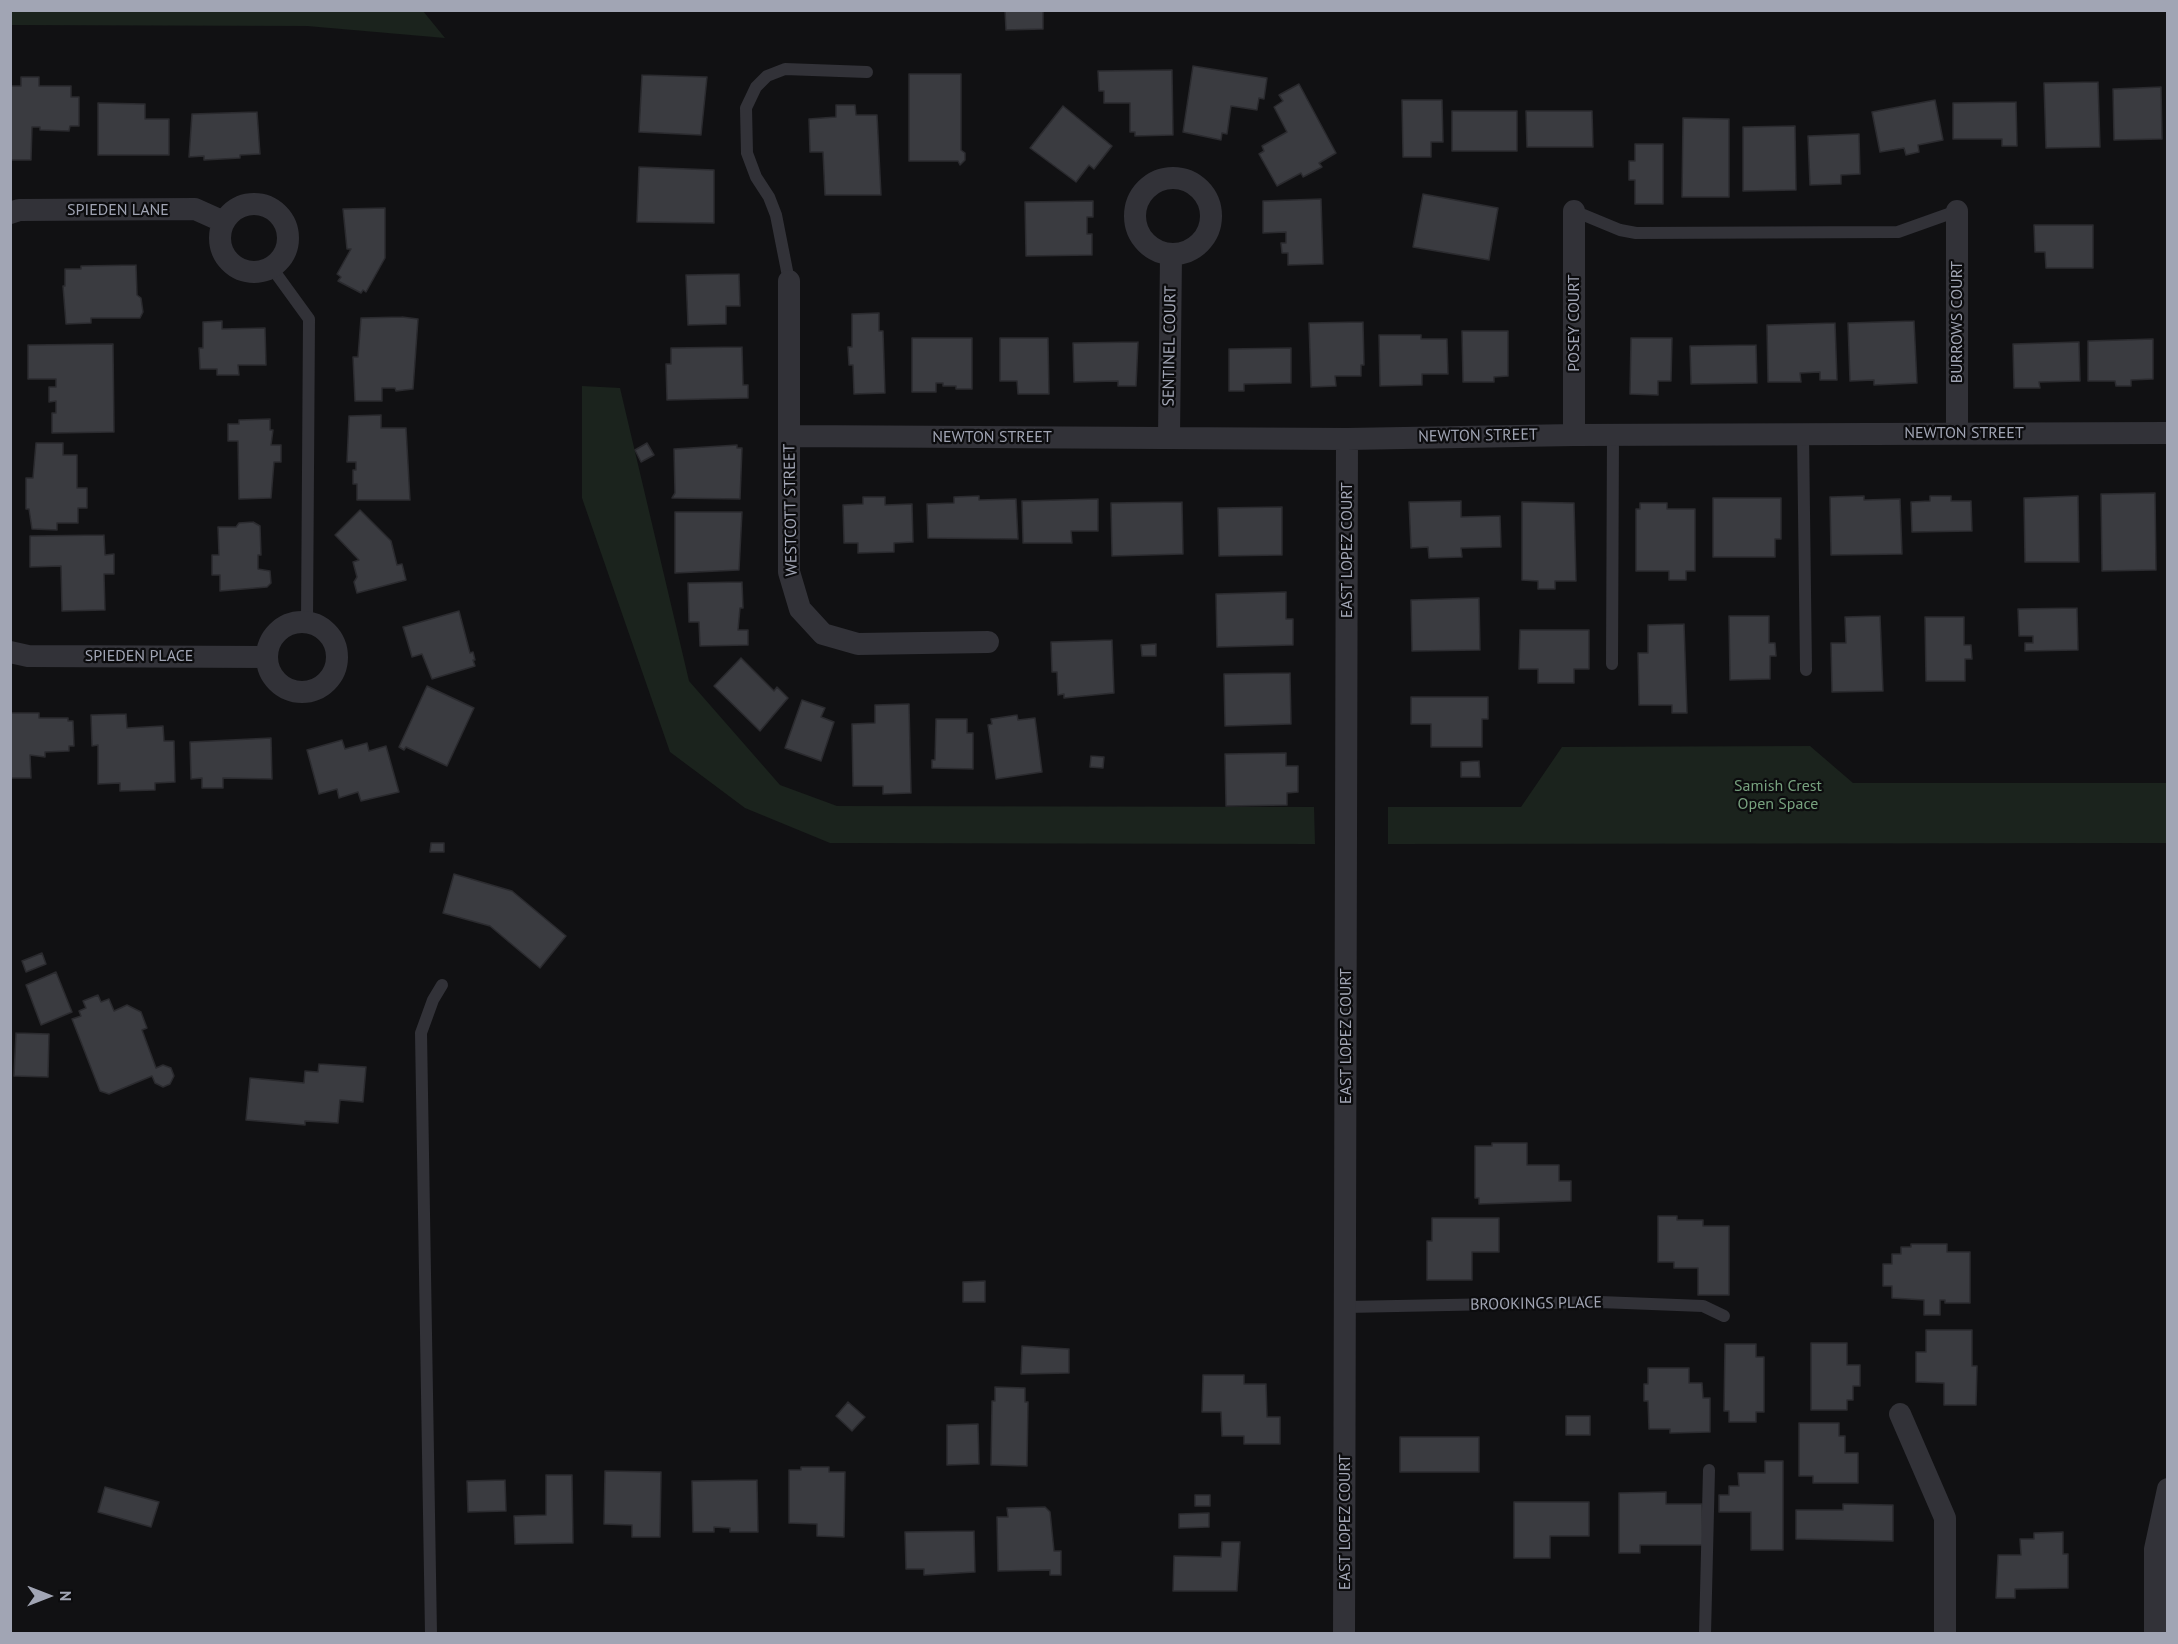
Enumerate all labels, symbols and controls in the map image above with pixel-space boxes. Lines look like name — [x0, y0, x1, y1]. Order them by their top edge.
street label: SPIEDEN LANE — [67, 200, 169, 220]
street label: BURROWS COURT — [1947, 261, 1967, 383]
street label: POSEY COURT — [1564, 274, 1584, 372]
street label: SENTINEL COURT — [1159, 285, 1181, 407]
street label: NEWTON STREET — [1904, 423, 2024, 443]
street label: NEWTON STREET — [1418, 425, 1538, 447]
street label: NEWTON STREET — [932, 427, 1052, 447]
street label: WESTCOTT STREET — [780, 444, 802, 576]
street label: EAST LOPEZ COURT — [1337, 482, 1357, 618]
street label: SPIEDEN PLACE — [85, 646, 193, 666]
park label: Samish Crest Open Space — [1734, 776, 1822, 814]
street label: EAST LOPEZ COURT — [1336, 968, 1356, 1104]
street label: BROOKINGS PLACE — [1470, 1293, 1602, 1315]
street label: EAST LOPEZ COURT — [1335, 1454, 1355, 1590]
north arrow — [18, 1566, 78, 1626]
text: N — [56, 1591, 76, 1601]

